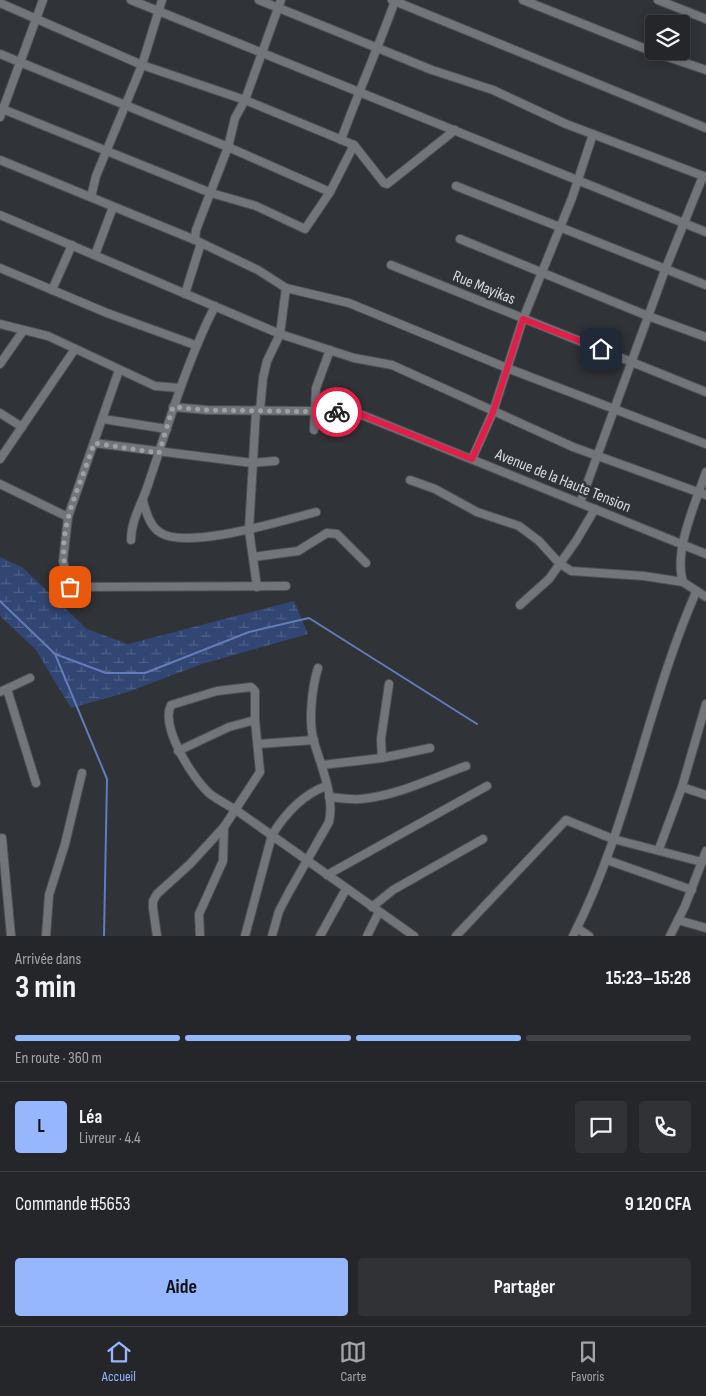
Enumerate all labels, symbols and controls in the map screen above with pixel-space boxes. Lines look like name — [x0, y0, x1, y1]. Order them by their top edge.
map controls — [645, 15, 690, 60]
button: layers — [645, 15, 690, 60]
street label: Rue Mayikas — [450, 267, 518, 309]
pin — [580, 328, 622, 370]
icon: home — [587, 335, 615, 363]
courier — [312, 387, 362, 437]
icon: bike — [323, 398, 351, 426]
street label: Avenue de la Haute Tension — [491, 445, 634, 517]
pin — [49, 566, 91, 608]
icon: bag — [56, 573, 84, 601]
text: Arrivée dans — [15, 950, 81, 969]
text: 15:23–15:28 — [606, 967, 691, 990]
text: 3 min — [15, 968, 76, 1007]
text: En route · 360 m — [15, 1049, 102, 1068]
button: chat — [575, 1101, 627, 1153]
button: phone — [639, 1101, 691, 1153]
text: Léa — [79, 1106, 102, 1129]
text: L — [37, 1115, 45, 1138]
text: Livreur · 4.4 — [79, 1129, 141, 1148]
text: Commande #5653 — [15, 1193, 131, 1216]
text: 9 120 CFA — [625, 1193, 691, 1216]
button: Aide — [15, 1258, 348, 1316]
button: Partager — [358, 1258, 691, 1316]
tab: Accueil — [102, 1338, 136, 1385]
tab: Carte — [339, 1338, 367, 1385]
tab: Favoris — [571, 1338, 604, 1385]

